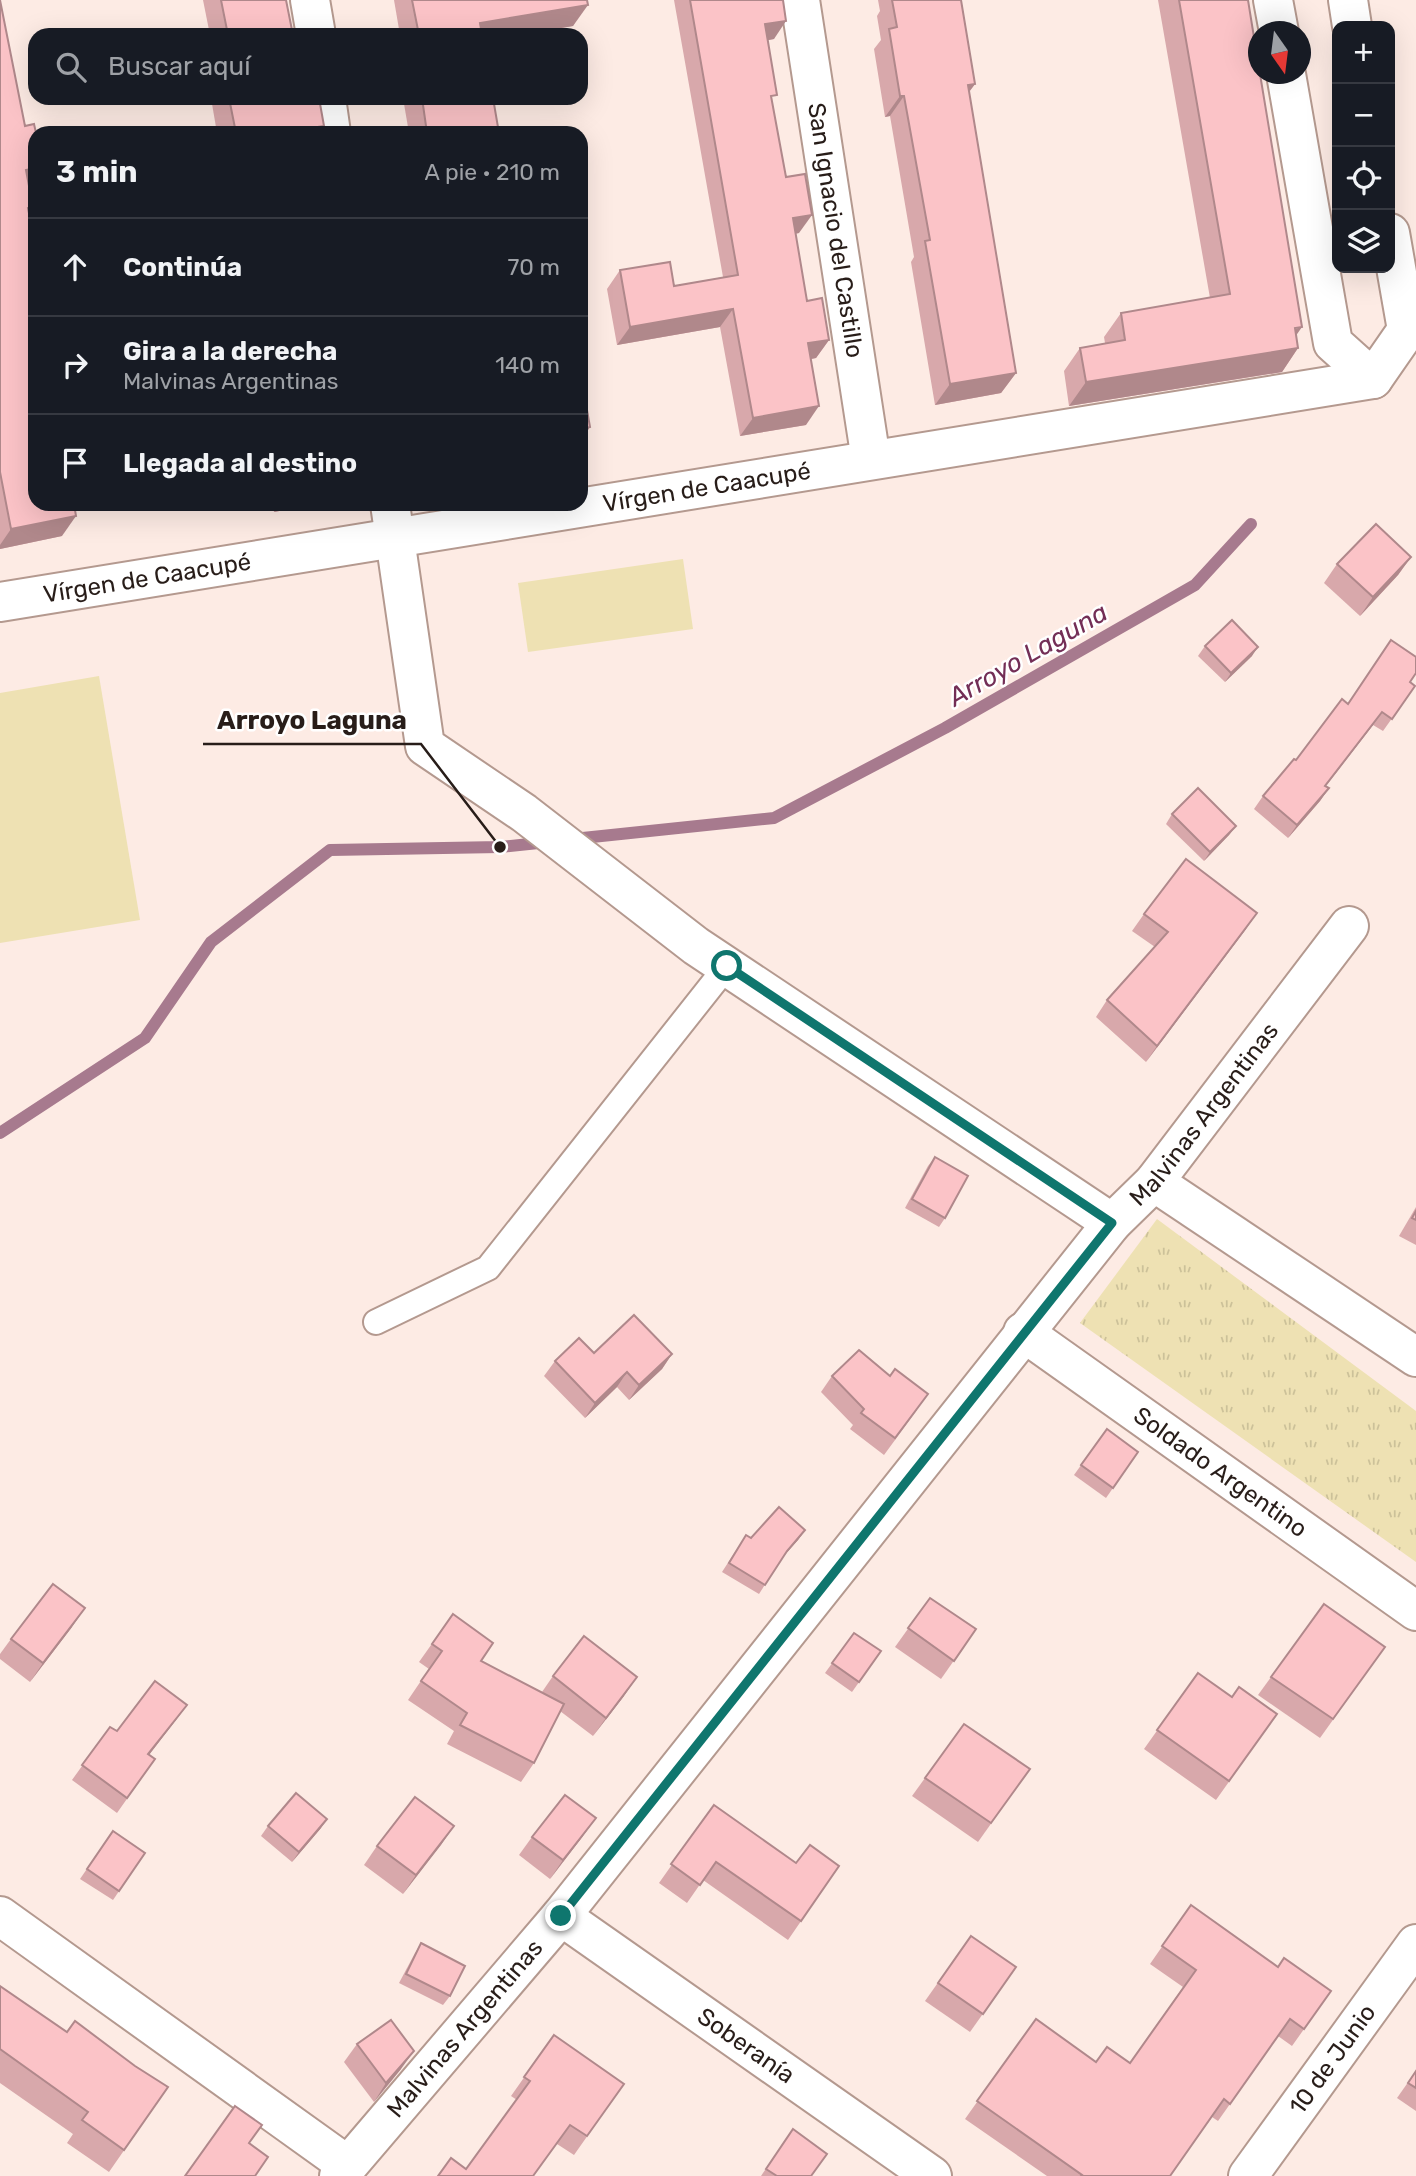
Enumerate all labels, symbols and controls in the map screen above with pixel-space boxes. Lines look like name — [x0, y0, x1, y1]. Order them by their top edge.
north arrow — [1248, 21, 1311, 84]
map controls — [1332, 21, 1395, 273]
button: + — [1332, 21, 1395, 84]
search box — [28, 28, 588, 105]
icon: search — [52, 48, 90, 86]
text: Buscar aquí — [108, 51, 250, 82]
button: − — [1332, 84, 1395, 147]
street label: San Ignacio del Castillo — [802, 101, 869, 360]
button: locate — [1332, 147, 1395, 210]
text: 3 min — [56, 154, 138, 190]
text: A pie · 210 m — [425, 158, 560, 186]
button: layers — [1332, 210, 1395, 273]
icon: ahead — [56, 248, 94, 286]
text: Continúa — [123, 252, 242, 283]
text: 70 m — [508, 253, 560, 281]
text: Gira a la derecha — [123, 336, 337, 367]
icon: right — [56, 346, 94, 384]
text: 140 m — [495, 351, 560, 379]
text: Malvinas Argentinas — [123, 367, 338, 395]
icon: arrive — [56, 444, 94, 482]
text: Llegada al destino — [123, 448, 357, 479]
street label: Vírgen de Caacupé — [601, 457, 813, 518]
street label: Vírgen de Caacupé — [41, 547, 253, 609]
water label: Arroyo Laguna — [941, 597, 1113, 714]
callout: Arroyo Laguna — [203, 697, 421, 744]
text: Arroyo Laguna — [217, 705, 407, 736]
route start — [711, 950, 742, 981]
street label: Malvinas Argentinas — [1124, 1017, 1284, 1212]
street label: Soldado Argentino — [1128, 1401, 1312, 1543]
route end — [545, 1900, 576, 1931]
street label: Malvinas Argentinas — [381, 1934, 549, 2123]
street label: 10 de Junio — [1283, 1999, 1382, 2120]
street label: Soberanía — [692, 2002, 800, 2089]

